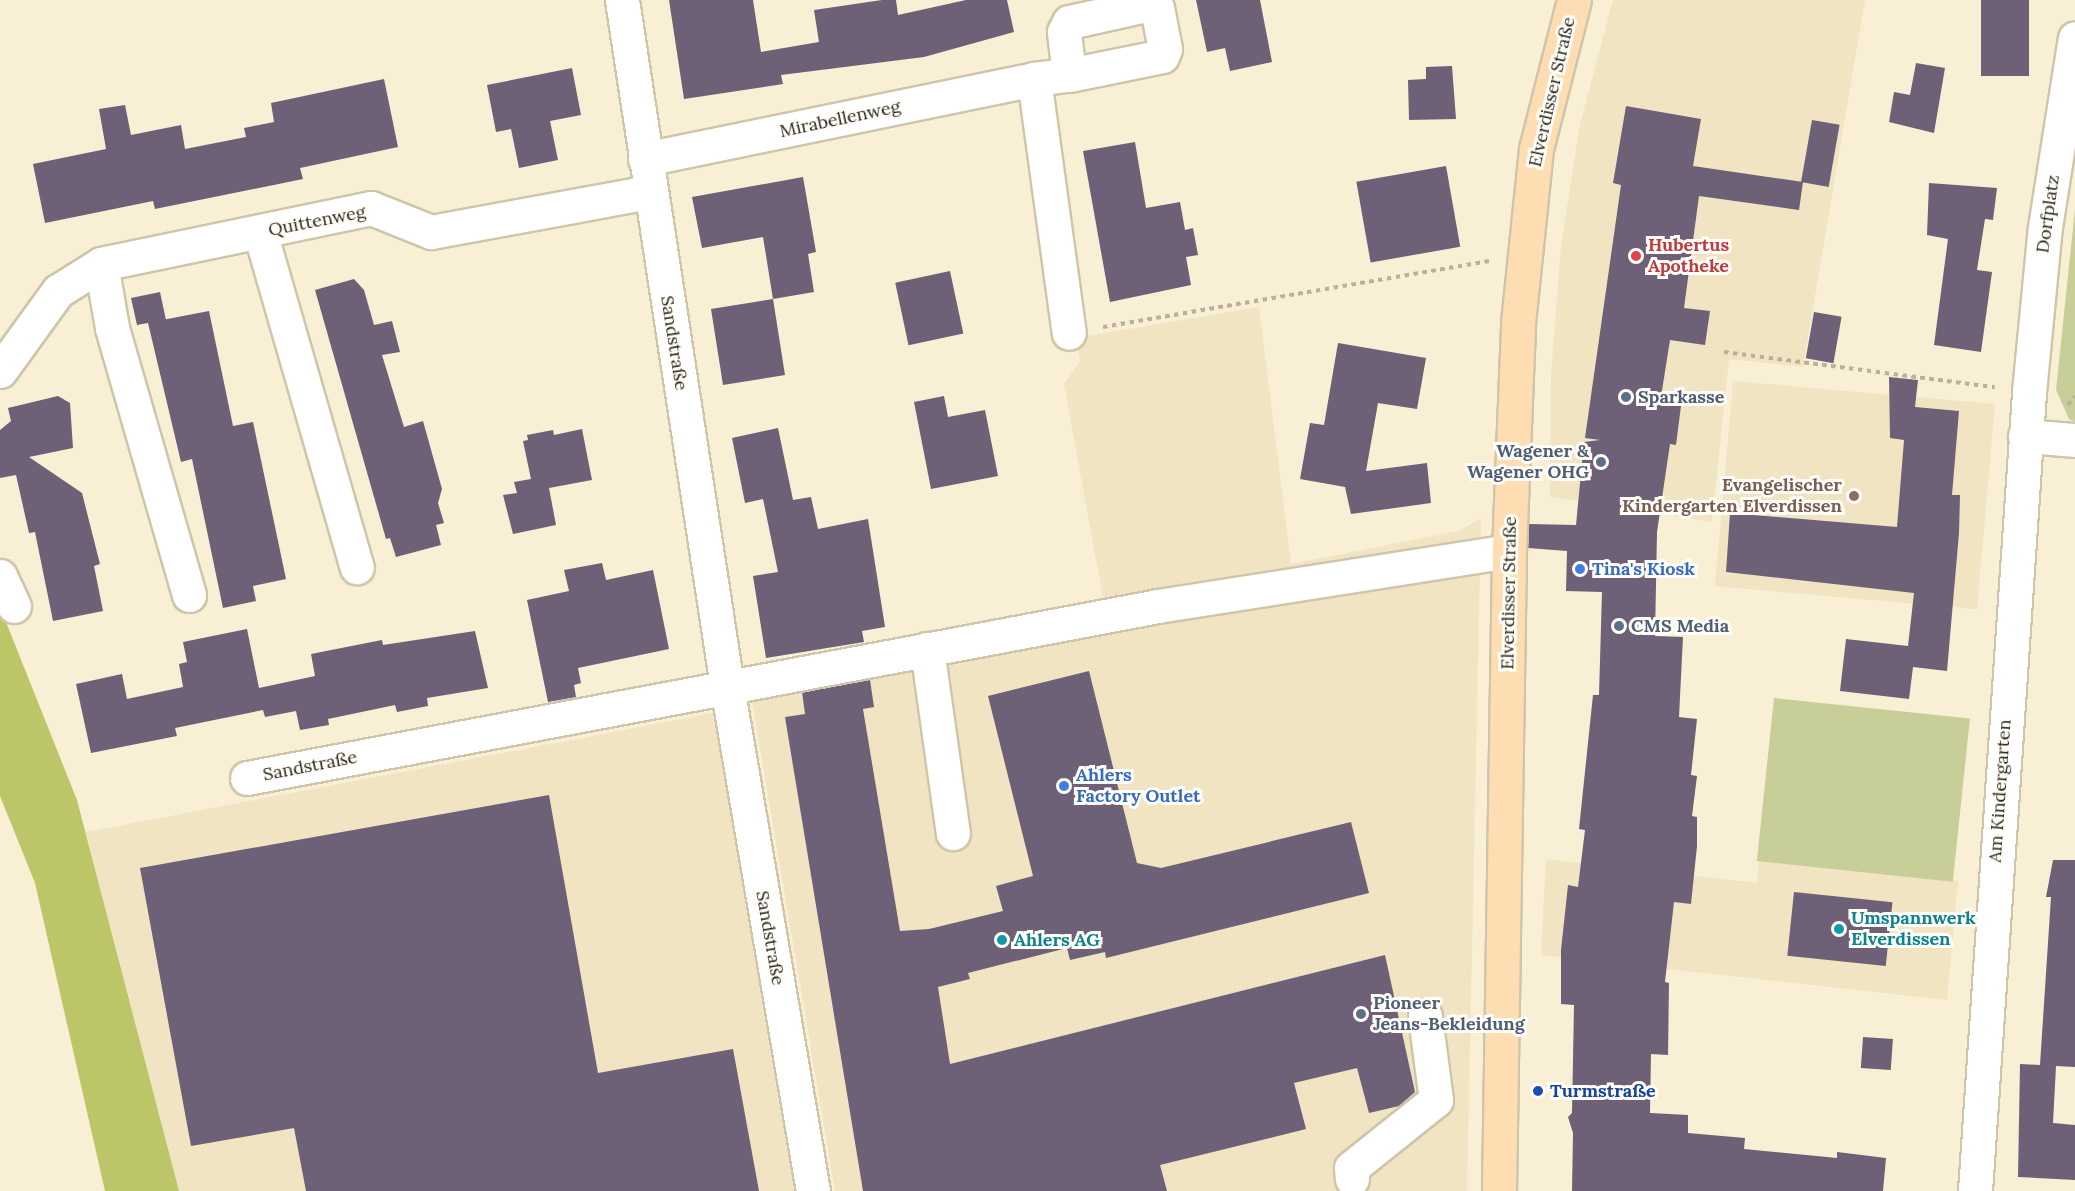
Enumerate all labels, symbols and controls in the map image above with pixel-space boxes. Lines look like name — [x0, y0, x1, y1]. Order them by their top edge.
street label: Elverdisser Straße — [1524, 15, 1580, 169]
street label: Mirabellenweg — [778, 96, 902, 142]
street label: Dorfplatz — [2032, 173, 2064, 255]
street label: Quittenweg — [266, 201, 368, 241]
place label: Hubertus Apotheke — [1648, 235, 1729, 278]
marker: Hubertus Apotheke — [1629, 249, 1643, 263]
street label: Sandstraße — [656, 294, 692, 392]
place label: Sparkasse — [1638, 386, 1725, 408]
marker: Sparkasse — [1619, 390, 1633, 404]
place label: Wagener & Wagener OHG — [1467, 441, 1589, 484]
marker: Wagener & Wagener OHG — [1594, 455, 1608, 469]
place label: Evangelischer Kindergarten Elverdissen — [1622, 475, 1842, 518]
marker: Evangelischer Kindergarten Elverdissen — [1847, 489, 1861, 503]
street label: Elverdisser Straße — [1497, 516, 1521, 670]
place label: Tina's Kiosk — [1592, 558, 1695, 580]
marker: Tina's Kiosk — [1573, 562, 1587, 576]
place label: CMS Media — [1631, 615, 1729, 637]
marker: CMS Media — [1612, 619, 1626, 633]
street label: Am Kindergarten — [1984, 719, 2016, 863]
street label: Sandstraße — [261, 746, 359, 786]
place label: Ahlers Factory Outlet — [1076, 765, 1201, 808]
marker: Ahlers Factory Outlet — [1057, 779, 1071, 793]
street label: Sandstraße — [751, 889, 789, 987]
place label: Umspannwerk Elverdissen — [1851, 908, 1976, 950]
marker: Umspannwerk Elverdissen — [1832, 922, 1846, 936]
place label: Ahlers AG — [1014, 929, 1100, 951]
marker: Ahlers AG — [995, 933, 1009, 947]
place label: Pioneer Jeans-Bekleidung — [1373, 993, 1525, 1036]
marker: Pioneer Jeans-Bekleidung — [1354, 1007, 1368, 1021]
place label: Turmstraße — [1550, 1080, 1656, 1102]
marker: Turmstraße — [1531, 1084, 1545, 1098]

